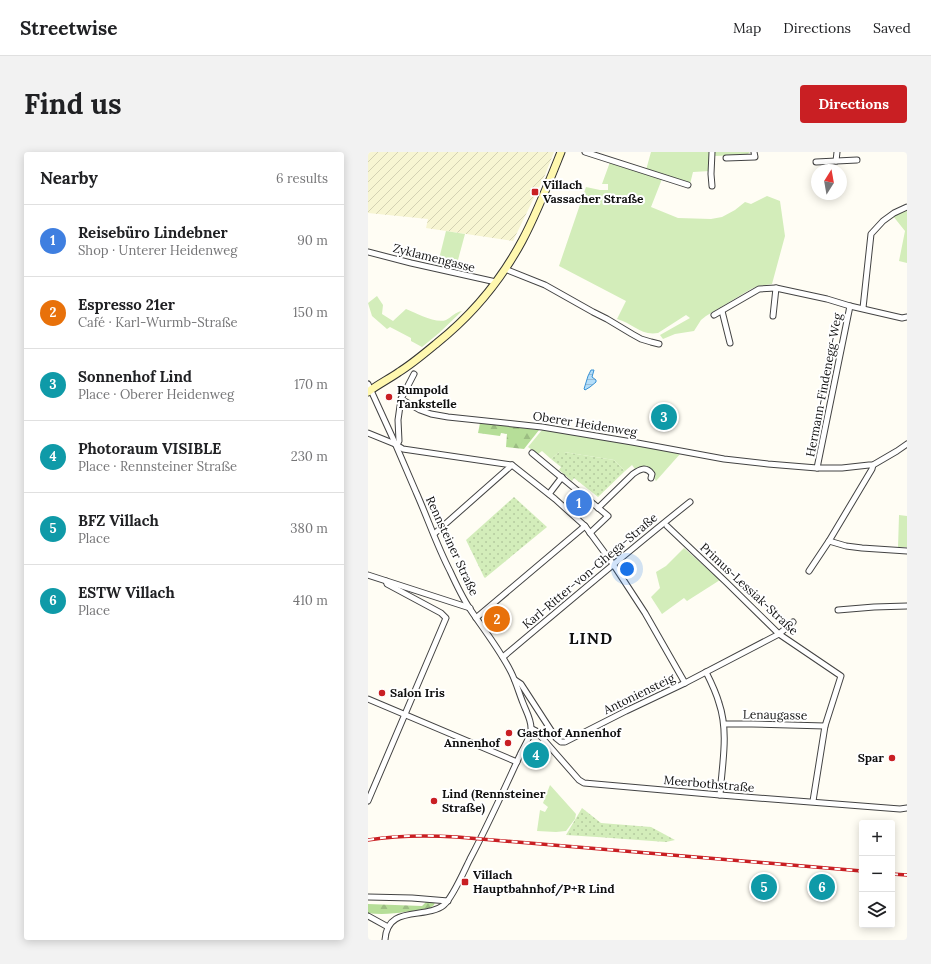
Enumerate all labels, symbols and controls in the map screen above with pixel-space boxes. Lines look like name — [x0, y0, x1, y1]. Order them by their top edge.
text: Streetwise — [20, 16, 117, 40]
text: Map — [733, 19, 761, 37]
text: Directions — [783, 19, 851, 37]
text: Saved — [873, 19, 911, 37]
button: Directions — [800, 85, 907, 123]
text: Find us — [24, 86, 122, 122]
north arrow — [811, 164, 847, 200]
text: Nearby — [40, 167, 98, 189]
text: 6 results — [276, 170, 328, 187]
place label: Villach Vassacher Straße — [543, 177, 644, 206]
marker: Villach Vassacher Straße — [530, 187, 540, 197]
text: Reisebüro Lindebner — [78, 223, 228, 242]
text: 1 — [50, 232, 56, 249]
text: 90 m — [297, 232, 328, 249]
street label: Zyklamengasse — [391, 240, 477, 275]
text: Shop · Unterer Heidenweg — [78, 242, 237, 259]
text: Espresso 21er — [78, 295, 175, 314]
text: 2 — [50, 304, 56, 321]
text: 150 m — [293, 304, 328, 321]
street label: Hermann-Findenegg-Weg — [802, 311, 845, 458]
text: Café · Karl-Wurmb-Straße — [78, 314, 238, 331]
text: Sonnenhof Lind — [78, 367, 192, 386]
text: 3 — [49, 376, 57, 393]
text: 170 m — [294, 376, 328, 393]
place label: Rumpold Tankstelle — [397, 382, 457, 411]
text: Place · Oberer Heidenweg — [78, 386, 234, 403]
marker: Rumpold Tankstelle — [384, 392, 394, 402]
pin: 3 — [651, 402, 677, 432]
street label: Oberer Heidenweg — [532, 408, 639, 439]
text: Photoraum VISIBLE — [78, 439, 221, 458]
text: 4 — [49, 448, 57, 465]
text: 230 m — [291, 448, 328, 465]
text: Place · Rennsteiner Straße — [78, 458, 237, 475]
pin: 1 — [566, 488, 592, 518]
street label: Rennsteiner Straße — [423, 494, 482, 598]
street label: Karl-Ritter-von-Ghega-Straße — [519, 509, 661, 632]
text: BFZ Villach — [78, 511, 159, 530]
text: 5 — [49, 520, 57, 537]
text: 380 m — [290, 520, 328, 537]
text: Place — [78, 530, 110, 547]
street label: Primus-Lessiak-Straße — [697, 539, 802, 638]
your location — [617, 559, 637, 579]
text: ESTW Villach — [78, 583, 175, 602]
text: 6 — [49, 592, 57, 609]
text: 410 m — [293, 592, 328, 609]
text: Place — [78, 602, 110, 619]
pin: 2 — [484, 604, 510, 634]
district label: LIND — [569, 628, 613, 648]
street label: Antoniensteig — [600, 670, 677, 718]
place label: Salon Iris — [390, 685, 445, 700]
marker: Salon Iris — [377, 688, 387, 698]
street label: Lenaugasse — [743, 706, 808, 723]
place label: Gasthof Annenhof — [517, 725, 622, 740]
marker: Gasthof Annenhof — [504, 728, 514, 738]
place label: Annenhof — [444, 735, 502, 750]
marker: Annenhof — [503, 738, 513, 748]
pin: 4 — [523, 740, 549, 770]
place label: Spar — [858, 750, 884, 765]
marker: Spar — [887, 753, 897, 763]
street label: Meerbothstraße — [663, 772, 756, 795]
place label: Lind (Rennsteiner Straße) — [442, 786, 546, 816]
marker: Lind (Rennsteiner Straße) — [429, 796, 439, 806]
map controls — [859, 820, 895, 928]
button: + — [859, 820, 895, 856]
button: − — [859, 856, 895, 892]
place label: Villach Hauptbahnhof/P+R Lind — [473, 867, 615, 897]
pin: 5 — [751, 872, 777, 902]
pin: 6 — [809, 872, 835, 902]
marker: Villach Hauptbahnhof/P+R Lind — [460, 877, 470, 887]
button: layers — [859, 892, 895, 928]

